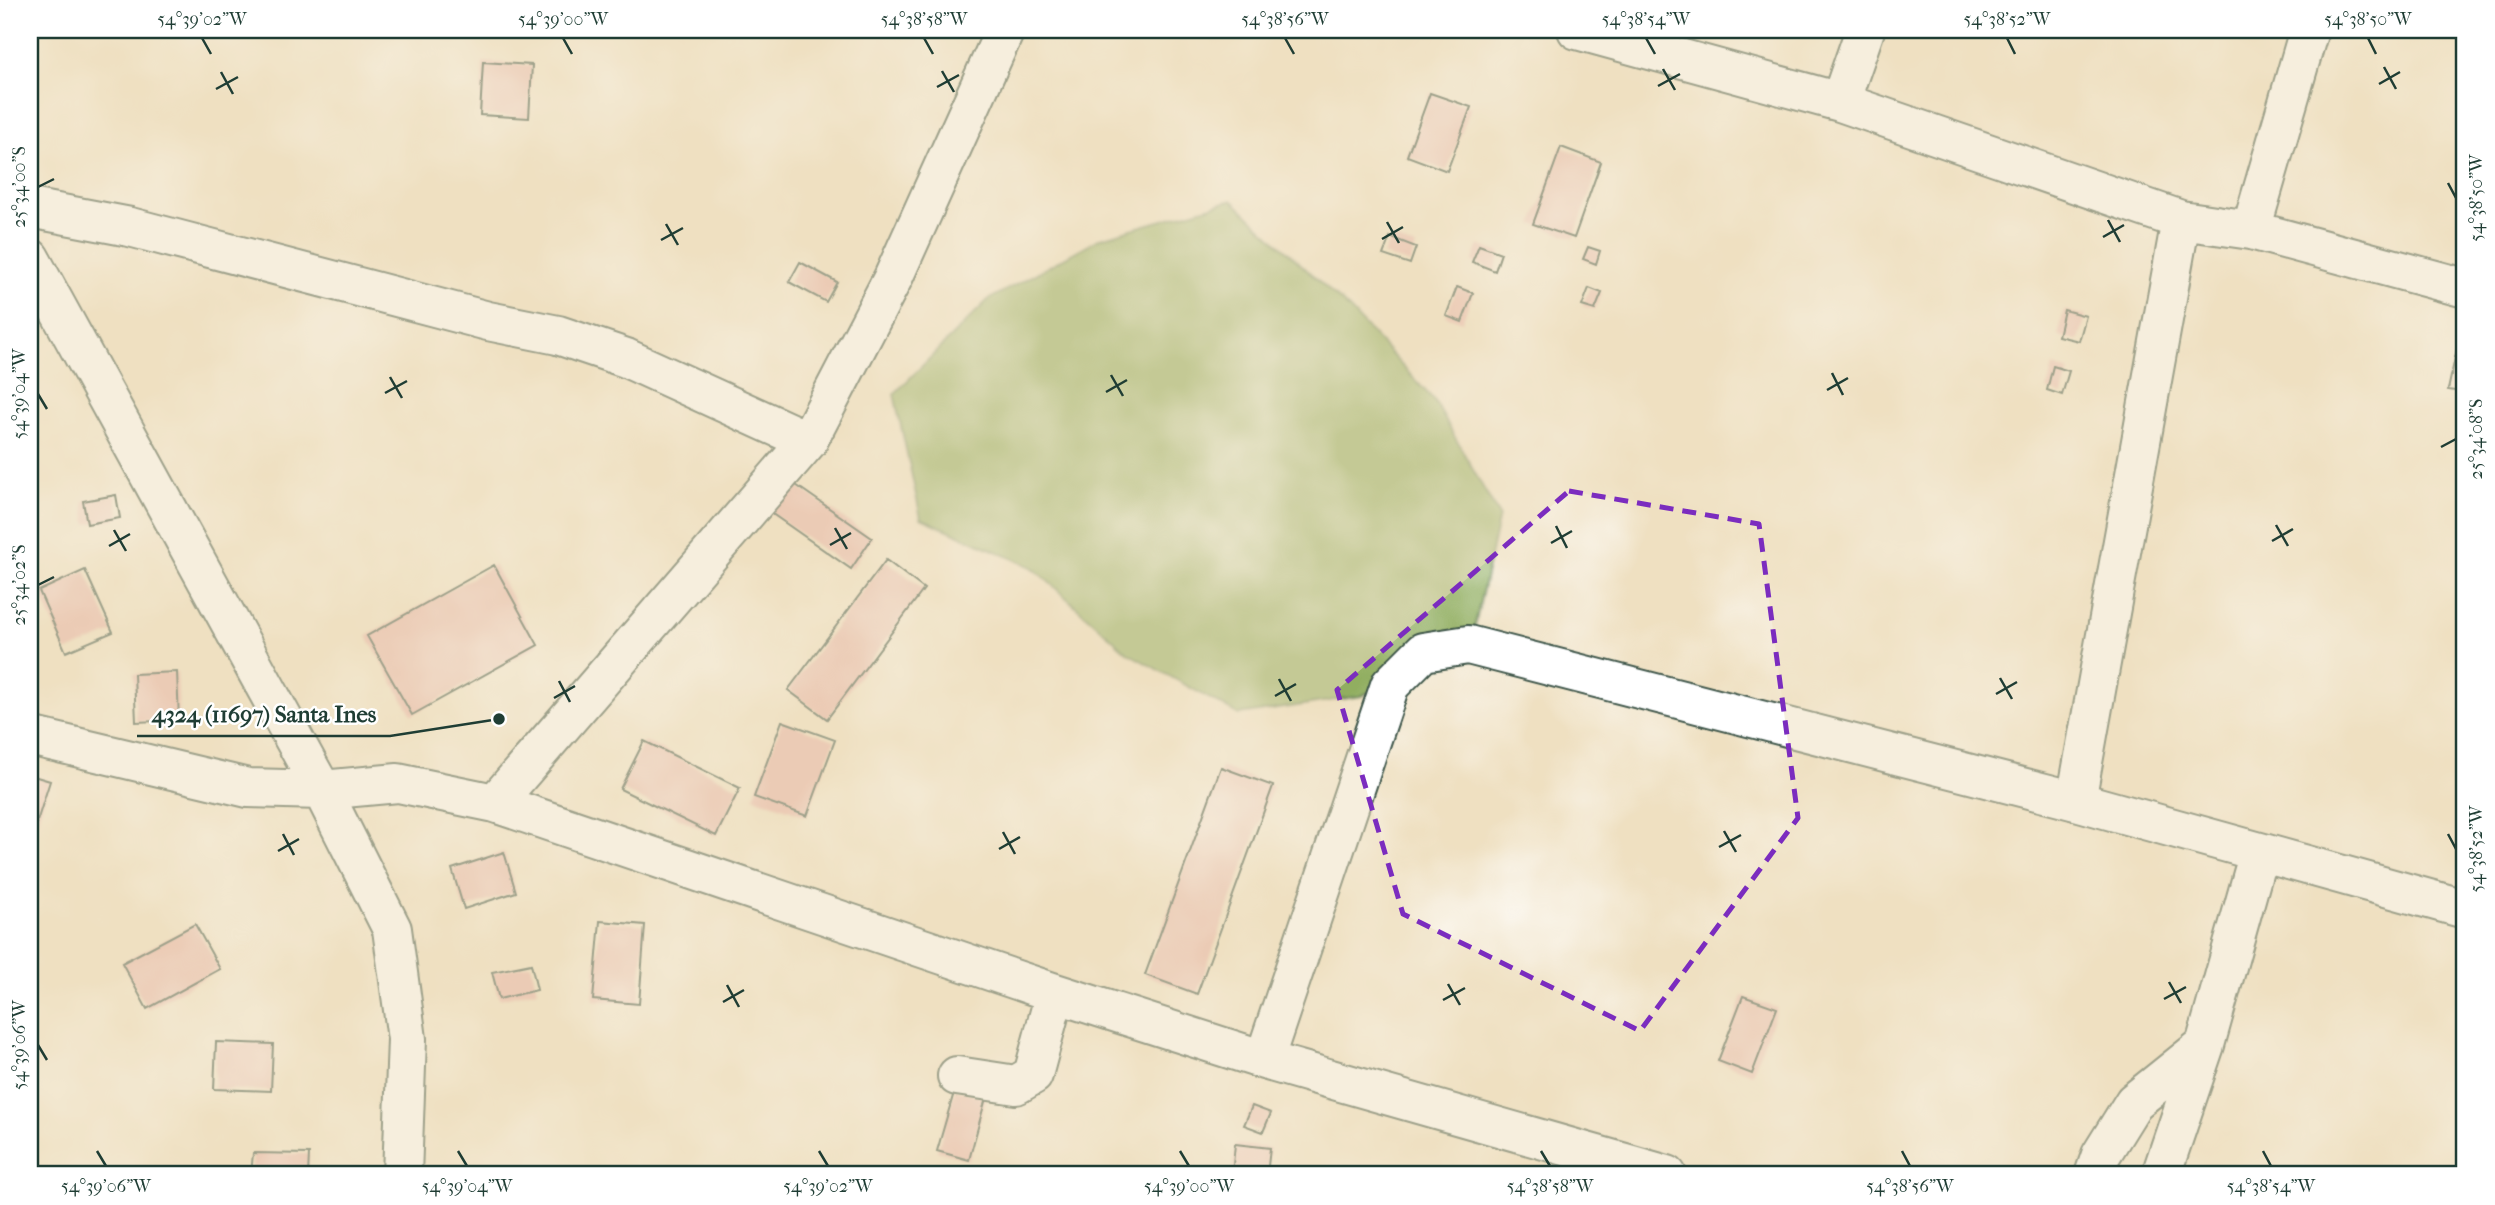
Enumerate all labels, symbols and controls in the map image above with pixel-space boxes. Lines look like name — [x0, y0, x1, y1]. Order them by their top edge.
text: 54°39'02"W — [157, 9, 248, 30]
text: 54°39'00"W — [518, 9, 609, 30]
text: 54°38'58"W — [881, 9, 969, 30]
text: 54°38'56"W — [1241, 9, 1330, 30]
text: 54°38'54"W — [1602, 9, 1691, 30]
text: 54°38'52"W — [1964, 9, 2052, 30]
text: 54°38'50"W — [2324, 9, 2413, 30]
text: 25°34'00"S — [9, 146, 30, 228]
text: 54°38'50"W — [2466, 153, 2487, 242]
text: 54°39'04"W — [9, 347, 30, 439]
text: 25°34'08"S — [2466, 399, 2487, 479]
text: 25°34'02"S — [9, 545, 30, 625]
callout: 4324 (11697) Santa Ines — [137, 692, 390, 736]
text: 4324 (11697) Santa Ines — [151, 701, 377, 728]
text: 54°38'52"W — [2466, 804, 2487, 892]
text: 54°39'06"W — [9, 999, 30, 1090]
text: 54°39'06"W — [61, 1176, 152, 1197]
text: 54°39'04"W — [422, 1176, 514, 1197]
text: 54°39'02"W — [783, 1176, 874, 1197]
text: 54°39'00"W — [1144, 1176, 1235, 1197]
text: 54°38'58"W — [1507, 1176, 1595, 1197]
text: 54°38'56"W — [1866, 1176, 1955, 1197]
text: 54°38'54"W — [2227, 1176, 2316, 1197]

